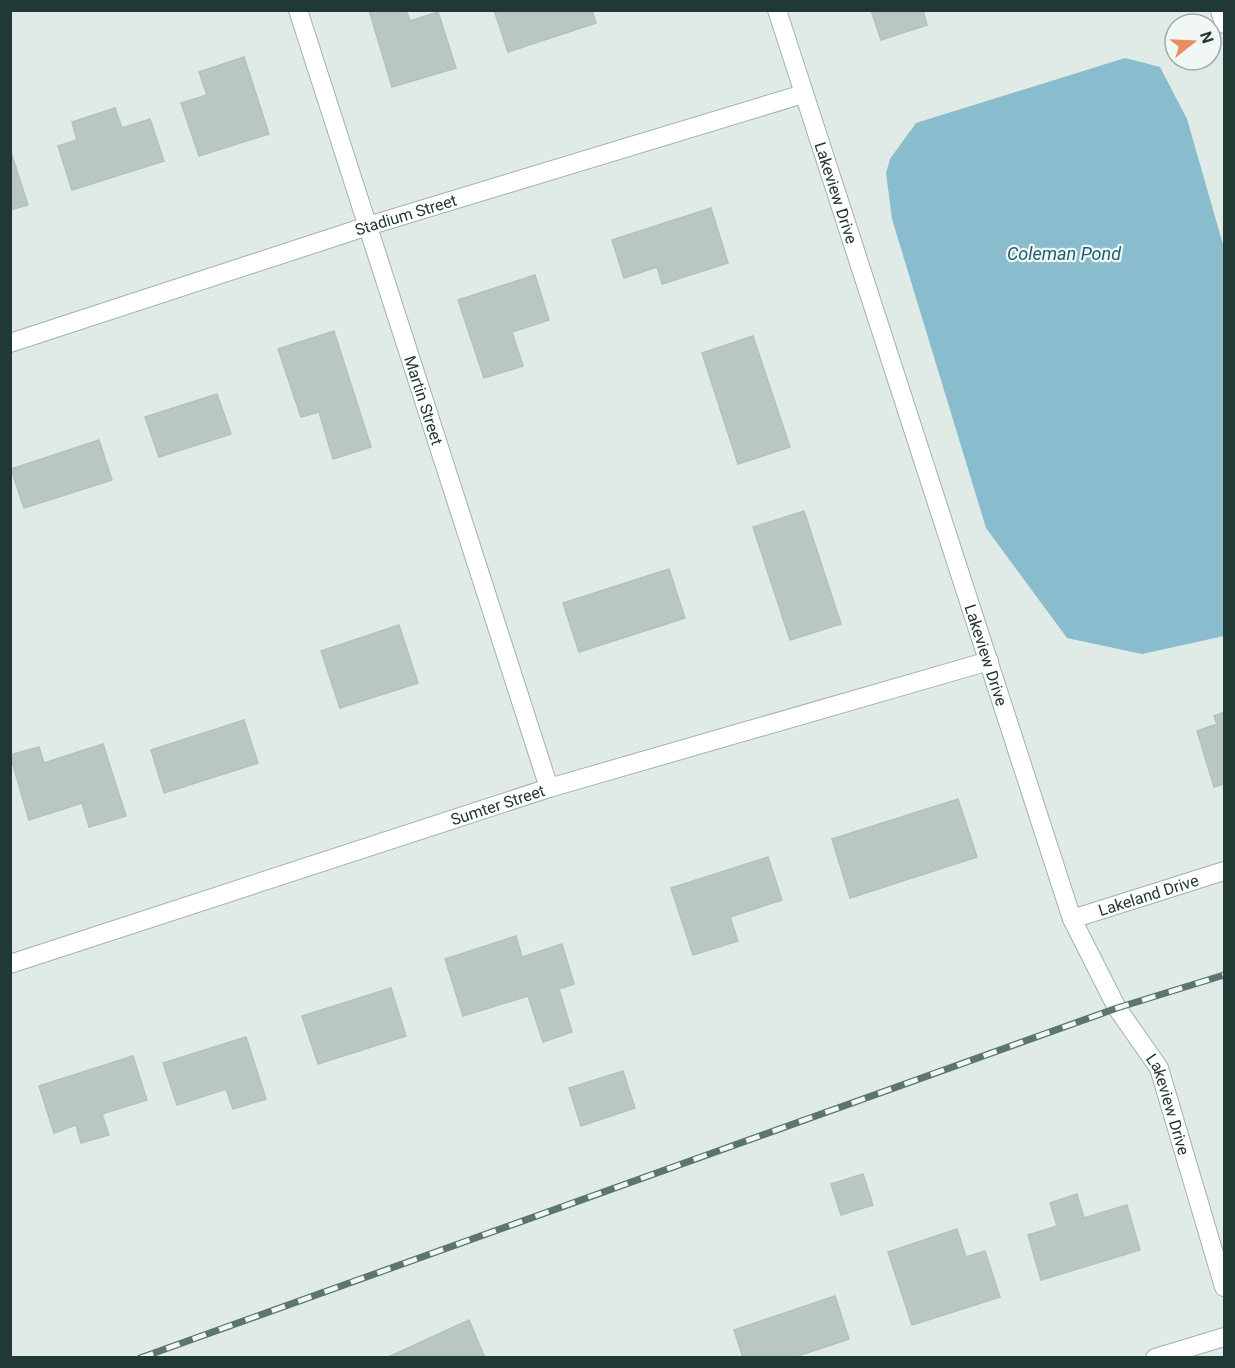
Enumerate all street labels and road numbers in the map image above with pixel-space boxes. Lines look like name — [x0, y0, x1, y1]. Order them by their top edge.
street label: Lakeview Drive — [811, 139, 862, 246]
street label: Stadium Street — [352, 190, 459, 239]
street label: Martin Street — [401, 353, 447, 447]
street label: Lakeview Drive — [961, 602, 1012, 708]
street label: Sumter Street — [448, 781, 547, 829]
street label: Lakeland Drive — [1096, 870, 1201, 920]
street label: Lakeview Drive — [1142, 1050, 1194, 1157]

